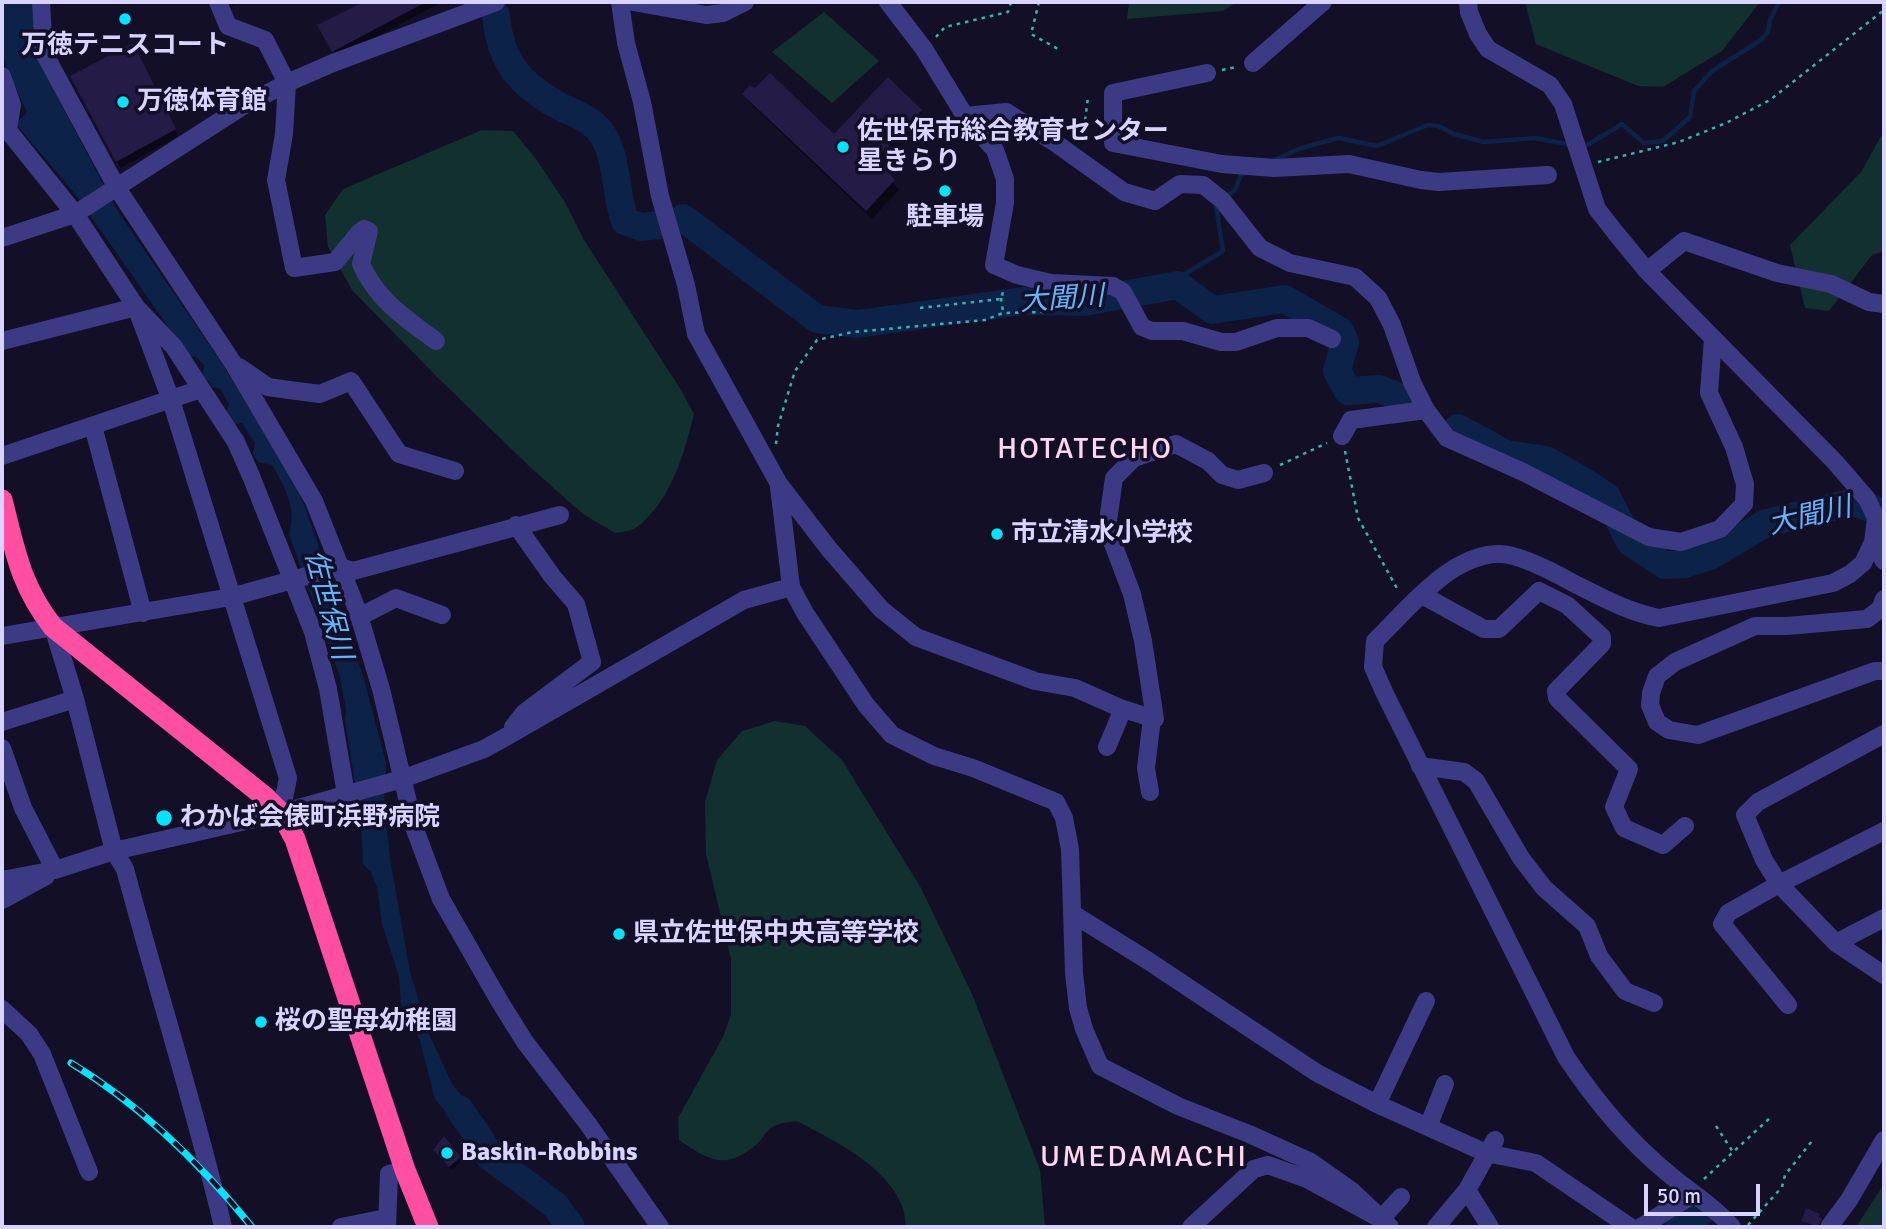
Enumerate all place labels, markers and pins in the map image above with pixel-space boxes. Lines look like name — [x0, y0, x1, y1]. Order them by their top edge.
marker: 万徳テニスコート — [117, 11, 133, 27]
place label: 万徳テニスコート — [21, 30, 229, 62]
place label: 万徳体育館 — [137, 86, 267, 118]
marker: 万徳体育館 — [115, 94, 131, 110]
place label: 佐世保市総合教育センター 星きらり — [857, 116, 1169, 178]
marker: 佐世保市総合教育センター 星きらり — [835, 139, 851, 155]
marker: 駐車場 — [937, 183, 953, 199]
place label: 駐車場 — [906, 202, 984, 234]
place label: 市立清水小学校 — [1011, 518, 1193, 550]
marker: 市立清水小学校 — [989, 526, 1005, 542]
place label: わかば会俵町浜野病院 — [180, 802, 440, 834]
marker: わかば会俵町浜野病院 — [154, 808, 174, 828]
place label: 県立佐世保中央高等学校 — [633, 918, 919, 950]
marker: 県立佐世保中央高等学校 — [611, 926, 627, 942]
place label: 桜の聖母幼稚園 — [275, 1006, 457, 1038]
marker: 桜の聖母幼稚園 — [253, 1014, 269, 1030]
place label: Baskin-Robbins — [461, 1137, 638, 1169]
marker: Baskin-Robbins — [439, 1145, 455, 1161]

